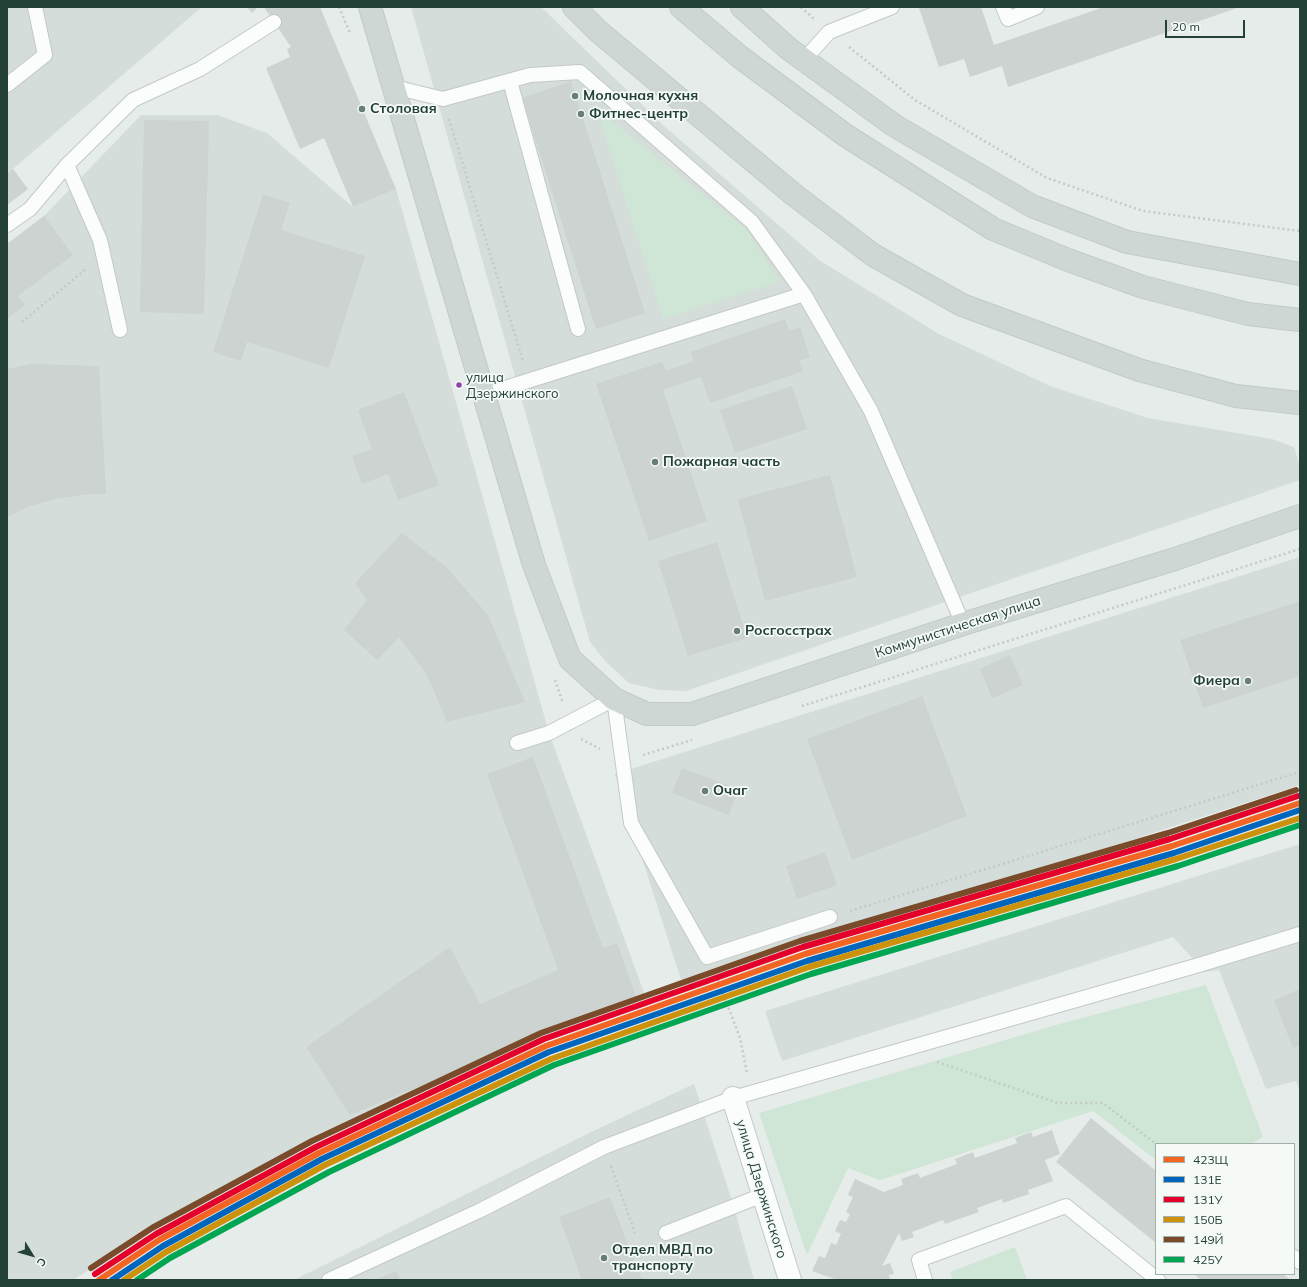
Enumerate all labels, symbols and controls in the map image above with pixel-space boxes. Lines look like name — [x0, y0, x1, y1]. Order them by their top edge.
scale bar — [1167, 12, 1247, 38]
text: 20 m — [1172, 19, 1200, 34]
place label: Молочная кухня — [583, 88, 698, 104]
marker: Молочная кухня — [570, 91, 580, 101]
place label: Столовая — [370, 101, 437, 117]
marker: Столовая — [357, 104, 367, 114]
place label: Фитнес-центр — [589, 106, 688, 122]
marker: Фитнес-центр — [576, 109, 586, 119]
place label: улица Дзержинского — [466, 370, 559, 401]
marker: улица Дзержинского — [454, 380, 464, 390]
place label: Пожарная часть — [663, 454, 780, 470]
marker: Пожарная часть — [650, 457, 660, 467]
street label: Коммунистическая улица — [873, 592, 1043, 662]
place label: Росгосстрах — [745, 623, 832, 639]
marker: Росгосстрах — [732, 626, 742, 636]
place label: Фиера — [1193, 673, 1240, 689]
marker: Фиера — [1243, 676, 1253, 686]
place label: Очаг — [713, 783, 748, 799]
marker: Очаг — [700, 786, 710, 796]
street label: улица Дзержинского — [732, 1118, 790, 1260]
legend — [1155, 1143, 1295, 1275]
text: 423Щ — [1193, 1152, 1228, 1167]
text: 131Е — [1193, 1172, 1222, 1187]
text: 131У — [1193, 1192, 1223, 1207]
text: 150Б — [1193, 1212, 1223, 1227]
text: 149Й — [1193, 1232, 1224, 1247]
north arrow — [12, 1235, 52, 1275]
place label: Отдел МВД по транспорту — [612, 1242, 713, 1274]
text: 425У — [1193, 1252, 1223, 1267]
marker: Отдел МВД по транспорту — [599, 1253, 609, 1263]
text: С — [34, 1255, 49, 1269]

